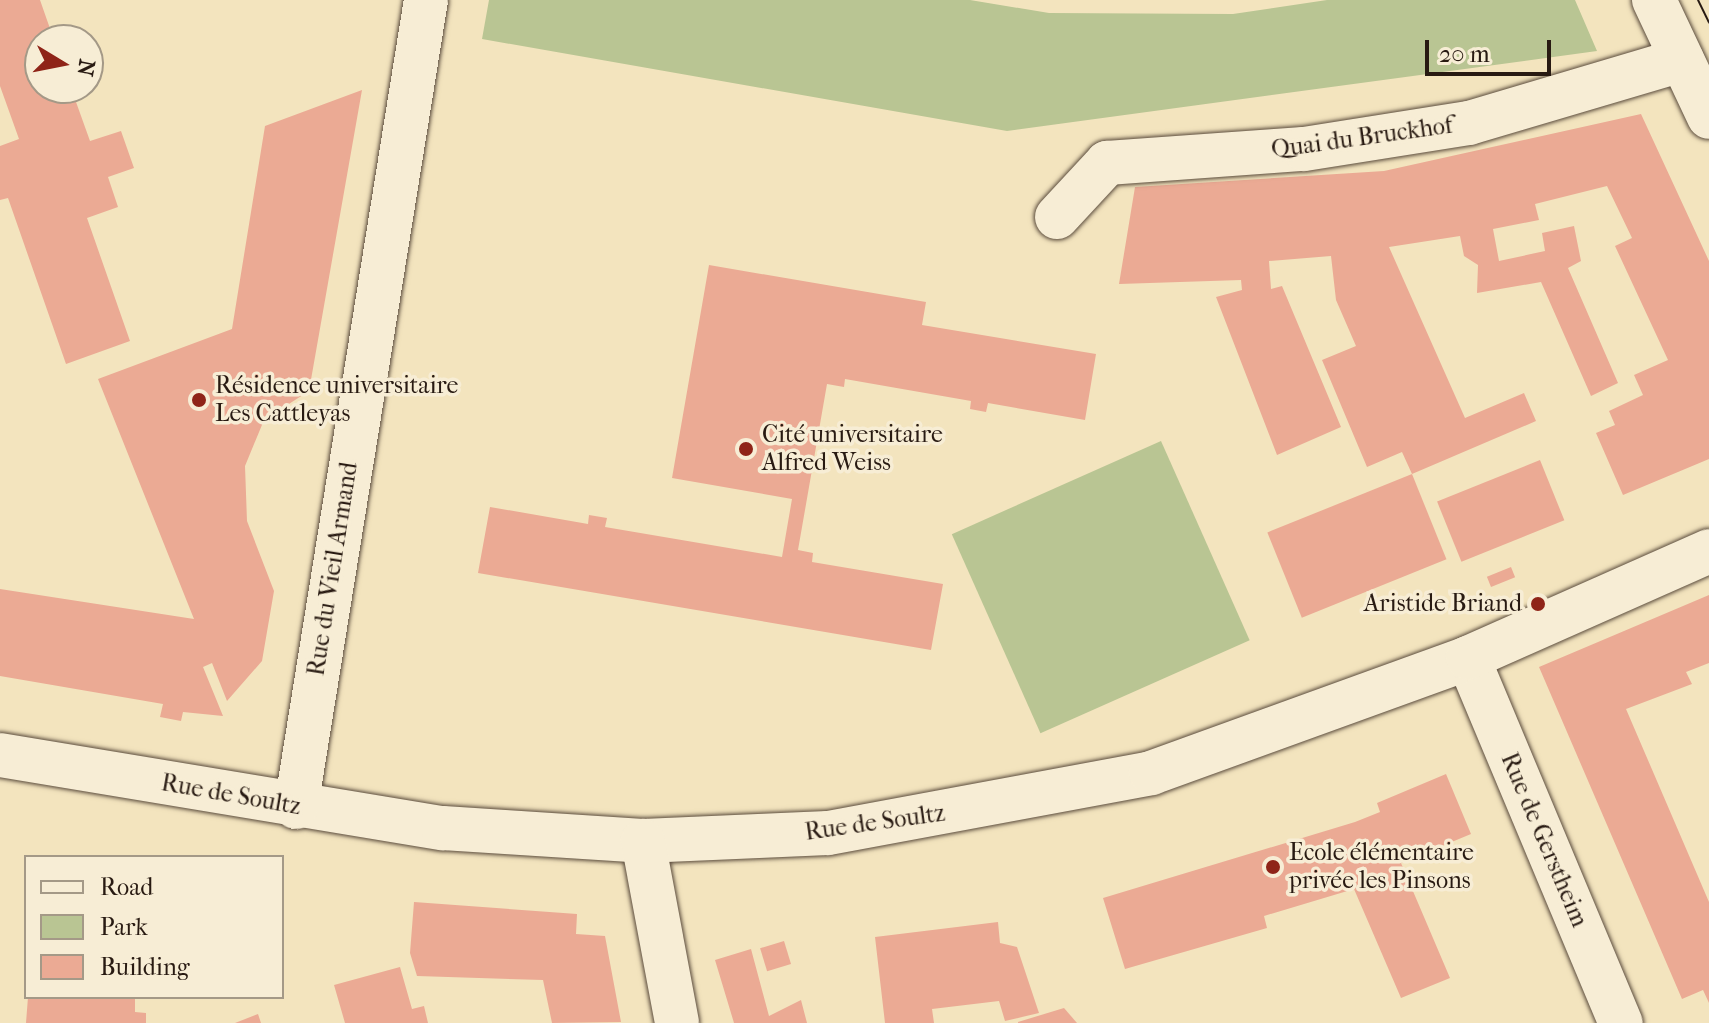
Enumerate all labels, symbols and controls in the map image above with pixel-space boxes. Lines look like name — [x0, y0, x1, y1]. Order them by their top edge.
north arrow — [24, 24, 104, 104]
scale bar — [1429, 24, 1555, 74]
text: 20 m — [1439, 40, 1490, 68]
text: N — [71, 57, 100, 78]
street label: Quai du Bruckhof — [1270, 111, 1454, 165]
place label: Résidence universitaire Les Cattleyas — [215, 372, 458, 428]
marker: Résidence universitaire Les Cattleyas — [190, 391, 208, 409]
place label: Cité universitaire Alfred Weiss — [762, 421, 943, 477]
marker: Cité universitaire Alfred Weiss — [737, 440, 755, 458]
street label: Rue du Vieil Armand — [302, 460, 364, 678]
place label: Aristide Briand — [1364, 590, 1522, 618]
marker: Aristide Briand — [1529, 595, 1547, 613]
street label: Rue de Gerstheim — [1494, 749, 1594, 931]
street label: Rue de Soultz — [159, 769, 303, 821]
street label: Rue de Soultz — [803, 799, 947, 847]
place label: Ecole élémentaire privée les Pinsons — [1289, 839, 1474, 895]
legend — [24, 855, 284, 999]
marker: Ecole élémentaire privée les Pinsons — [1264, 858, 1282, 876]
text: Road — [100, 873, 153, 901]
text: Park — [100, 913, 148, 941]
text: Building — [100, 953, 190, 981]

